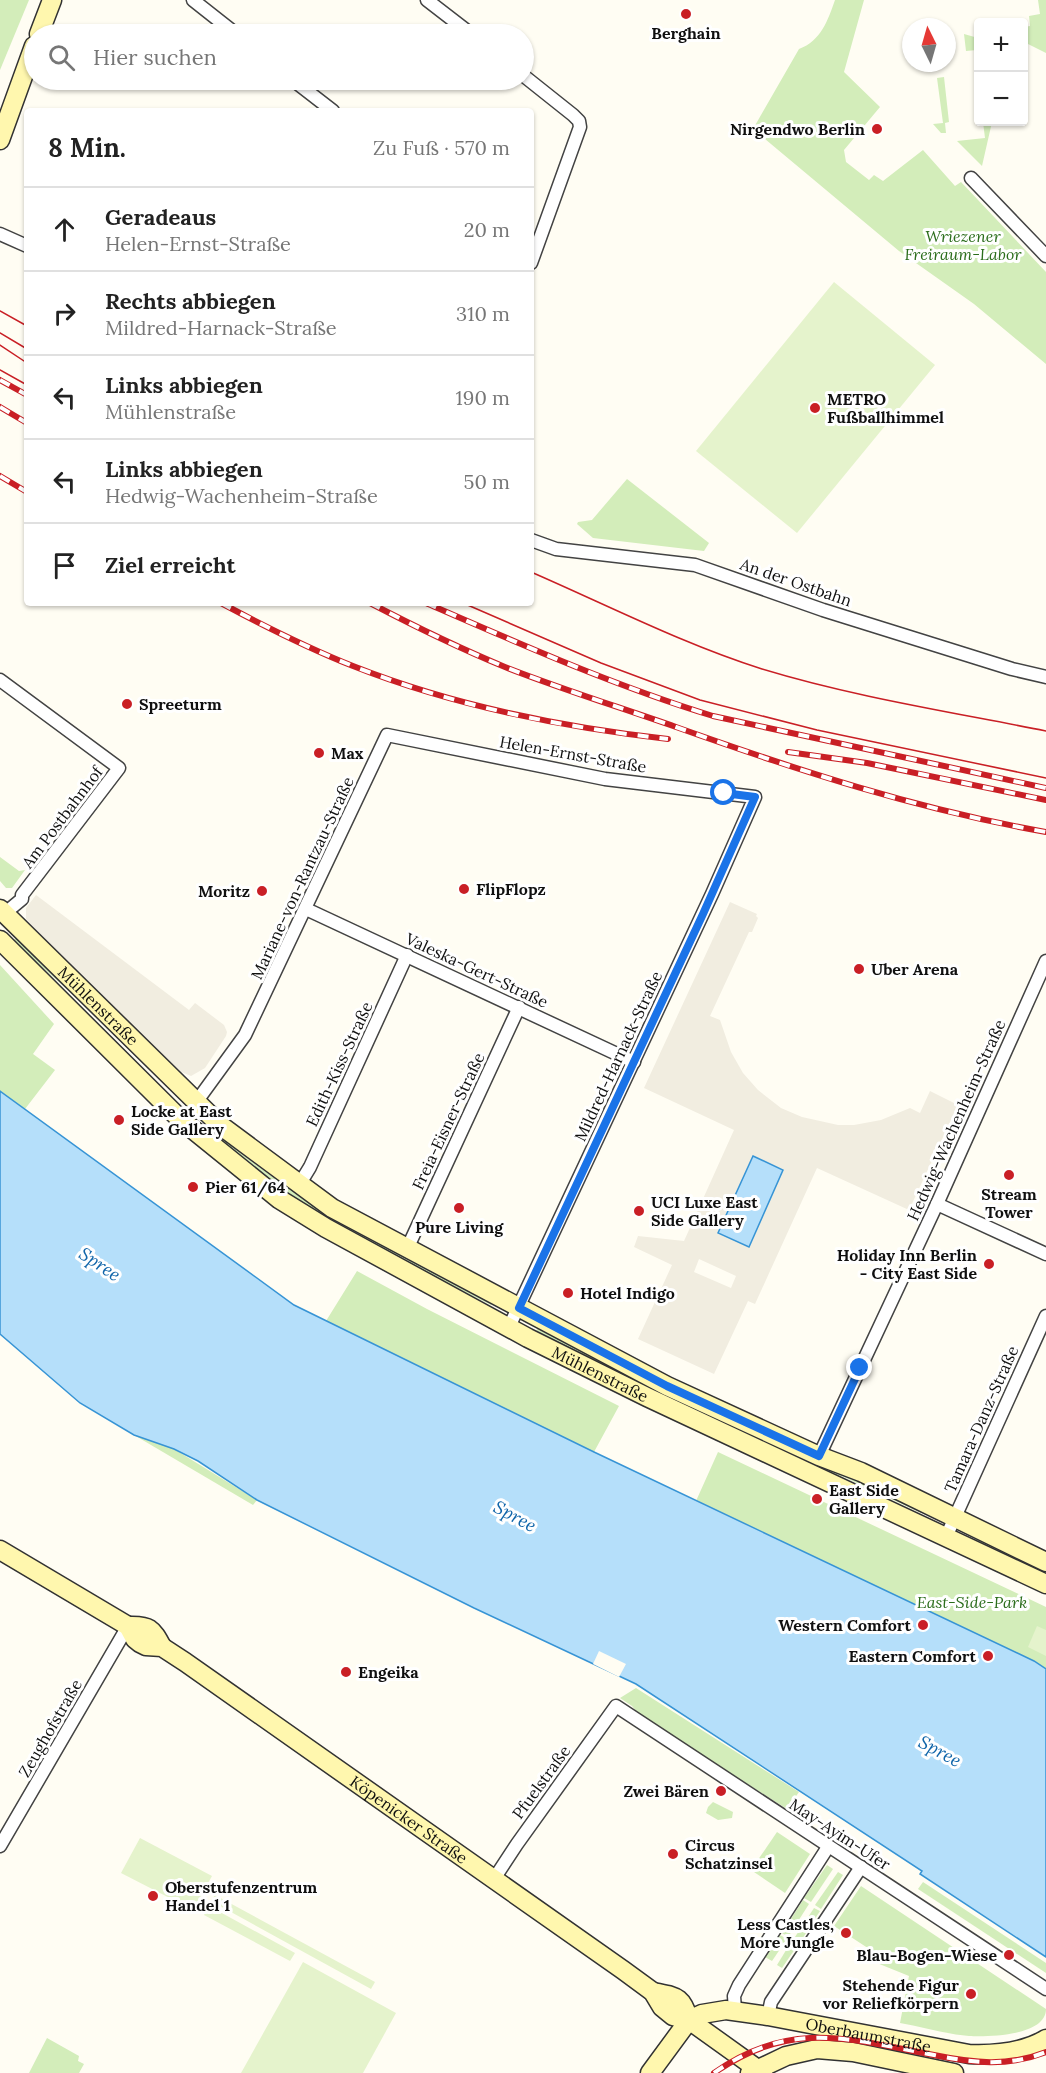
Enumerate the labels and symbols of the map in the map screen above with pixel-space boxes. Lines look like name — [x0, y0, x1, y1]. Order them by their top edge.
marker: Berghain — [679, 7, 693, 21]
north arrow — [902, 18, 956, 72]
place label: Berghain — [651, 23, 721, 43]
place label: Nirgendwo Berlin — [730, 119, 865, 139]
marker: Nirgendwo Berlin — [870, 122, 884, 136]
park label: Wriezener Freiraum-Labor — [904, 226, 1022, 264]
place label: METRO Fußballhimmel — [827, 389, 944, 427]
marker: METRO Fußballhimmel — [808, 401, 822, 415]
street label: An der Ostbahn — [737, 553, 855, 611]
place label: Spreeturm — [139, 694, 222, 714]
marker: Spreeturm — [120, 697, 134, 711]
street label: Helen-Ernst-Straße — [498, 731, 648, 777]
place label: Max — [331, 743, 364, 763]
marker: Max — [312, 746, 326, 760]
street label: Am Postbahnhof — [17, 761, 108, 873]
street label: Mariane-von-Rantzau-Straße — [246, 773, 358, 983]
route start — [710, 779, 736, 805]
place label: FlipFlopz — [476, 879, 546, 899]
place label: Moritz — [198, 881, 250, 901]
marker: FlipFlopz — [457, 882, 471, 896]
marker: Moritz — [255, 884, 269, 898]
street label: Valeska-Gert-Straße — [402, 928, 552, 1012]
place label: Uber Arena — [871, 959, 959, 979]
street label: Mühlenstraße — [54, 962, 143, 1050]
marker: Uber Arena — [852, 962, 866, 976]
street label: Mildred-Harnack-Straße — [570, 968, 666, 1144]
street label: Edith-Kiss-Straße — [301, 998, 377, 1130]
street label: Hedwig-Wachenheim-Straße — [902, 1016, 1010, 1224]
street label: Freia-Eisner-Straße — [407, 1049, 489, 1193]
place label: Locke at East Side Gallery — [131, 1101, 232, 1139]
marker: Locke at East Side Gallery — [112, 1113, 126, 1127]
marker: Stream Tower — [1002, 1168, 1016, 1182]
place label: Pier 61/64 — [205, 1177, 286, 1198]
marker: Pier 61/64 — [186, 1180, 200, 1194]
place label: Stream Tower — [981, 1184, 1037, 1222]
place label: UCI Luxe East Side Gallery — [651, 1192, 758, 1230]
marker: Pure Living — [452, 1201, 466, 1215]
marker: UCI Luxe East Side Gallery — [632, 1204, 646, 1218]
place label: Pure Living — [415, 1217, 504, 1237]
water label: Spree — [75, 1242, 125, 1286]
place label: Holiday Inn Berlin - City East Side — [837, 1245, 977, 1283]
marker: Holiday Inn Berlin - City East Side — [982, 1257, 996, 1271]
place label: Hotel Indigo — [580, 1283, 675, 1303]
marker: Hotel Indigo — [561, 1286, 575, 1300]
street label: Mühlenstraße — [549, 1342, 652, 1406]
street label: Tamara-Danz-Straße — [940, 1342, 1023, 1495]
route end — [846, 1354, 872, 1380]
place label: East Side Gallery — [829, 1480, 899, 1518]
marker: East Side Gallery — [810, 1492, 824, 1506]
water label: Spree — [490, 1495, 540, 1537]
park label: East-Side-Park — [917, 1592, 1027, 1612]
place label: Western Comfort — [778, 1615, 911, 1635]
marker: Western Comfort — [916, 1618, 930, 1632]
place label: Eastern Comfort — [849, 1646, 976, 1666]
marker: Eastern Comfort — [981, 1649, 995, 1663]
place label: Engeika — [358, 1662, 419, 1682]
marker: Engeika — [339, 1665, 353, 1679]
street label: Zeughofstraße — [14, 1675, 86, 1781]
water label: Spree — [915, 1730, 965, 1772]
street label: Pfuelstraße — [508, 1741, 575, 1823]
street label: Köpenicker Straße — [346, 1771, 472, 1868]
place label: Zwei Bären — [624, 1781, 709, 1801]
marker: Zwei Bären — [714, 1784, 728, 1798]
street label: May-Ayim-Ufer — [786, 1794, 894, 1874]
place label: Circus Schatzinsel — [685, 1835, 773, 1873]
marker: Circus Schatzinsel — [666, 1847, 680, 1861]
place label: Oberstufenzentrum Handel 1 — [165, 1877, 317, 1915]
marker: Oberstufenzentrum Handel 1 — [146, 1889, 160, 1903]
place label: Less Castles, More Jungle — [737, 1914, 834, 1952]
marker: Less Castles, More Jungle — [839, 1926, 853, 1940]
place label: Blau-Bogen-Wiese — [856, 1945, 997, 1965]
marker: Blau-Bogen-Wiese — [1002, 1948, 1016, 1962]
place label: Stehende Figur vor Reliefkörpern — [823, 1975, 959, 2013]
marker: Stehende Figur vor Reliefkörpern — [964, 1987, 978, 2001]
street label: Oberbaumstraße — [804, 2013, 933, 2057]

